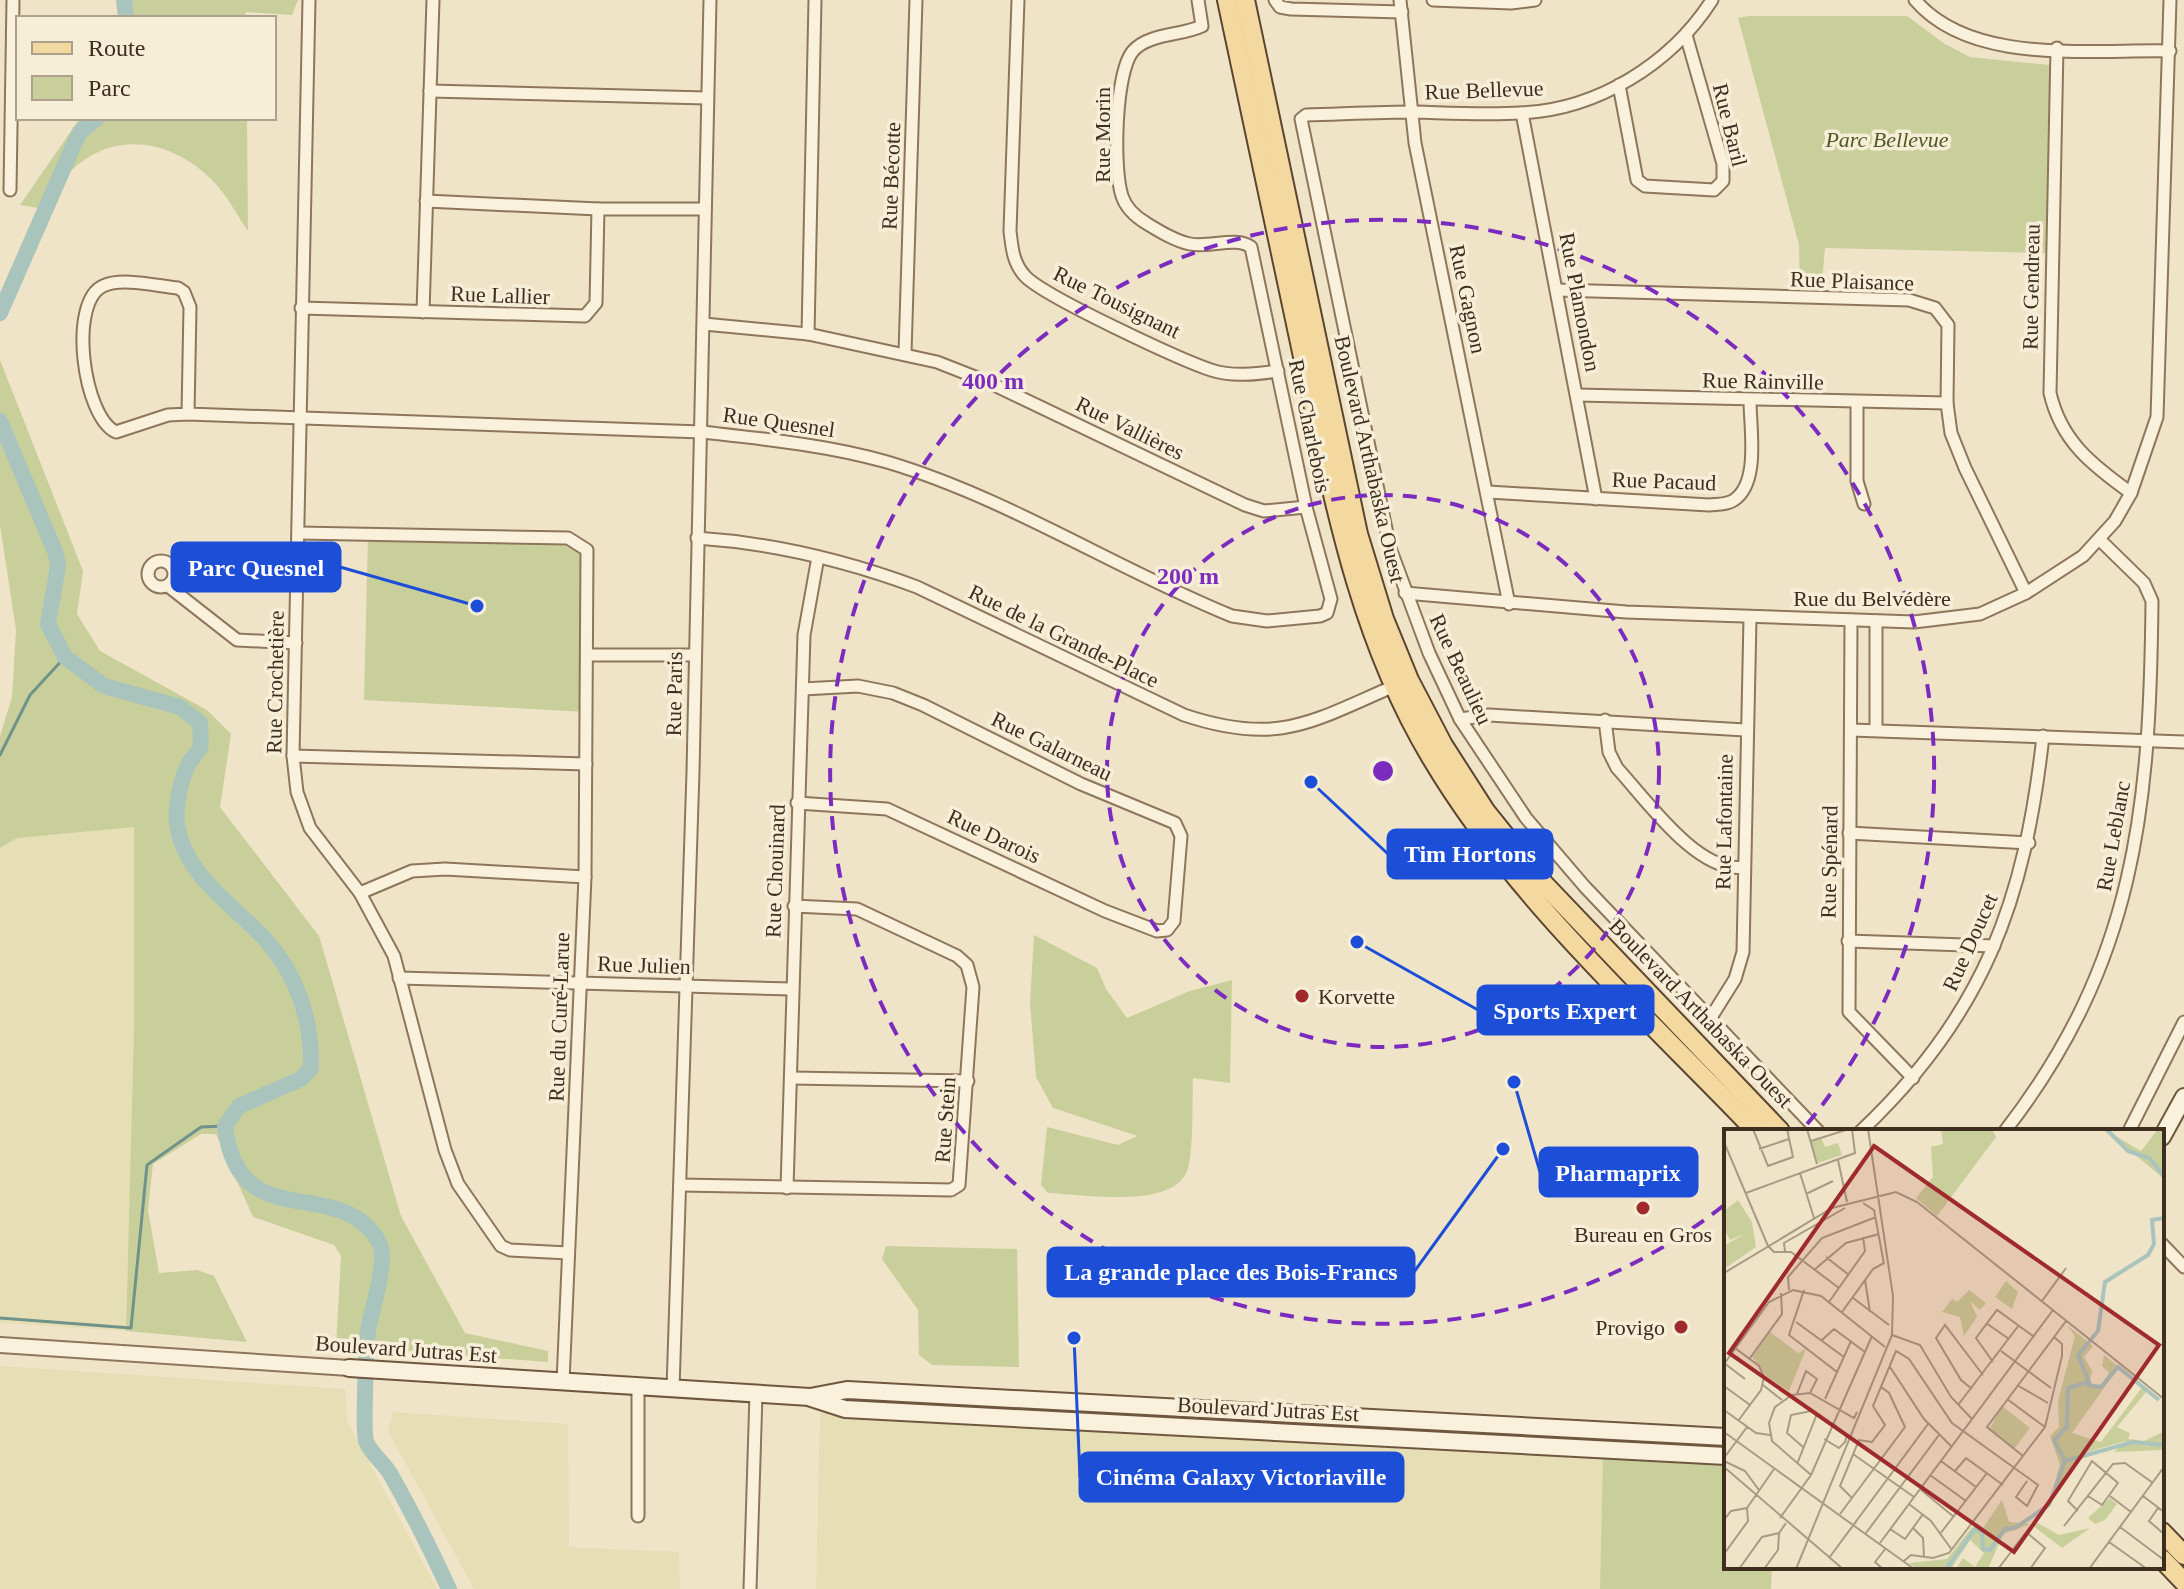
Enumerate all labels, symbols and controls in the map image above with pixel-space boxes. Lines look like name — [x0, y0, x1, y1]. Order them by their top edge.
legend — [16, 16, 276, 120]
text: Route — [88, 35, 145, 61]
text: Parc — [88, 75, 131, 101]
street label: Rue Bellevue — [1424, 75, 1544, 105]
street label: Rue Baril — [1708, 81, 1752, 169]
street label: Rue Morin — [1090, 87, 1115, 183]
street label: Rue Bécotte — [877, 122, 905, 230]
park label: Parc Bellevue — [1824, 127, 1949, 152]
street label: Rue Gendreau — [2017, 224, 2045, 350]
street label: Rue Plamondon — [1554, 230, 1606, 374]
street label: Rue Gagnon — [1444, 242, 1492, 356]
street label: Rue Tousignant — [1050, 261, 1184, 343]
street label: Rue Plaisance — [1790, 266, 1914, 296]
street label: Rue Lallier — [450, 281, 551, 309]
street label: Boulevard Arthabaska Ouest — [1329, 333, 1411, 585]
street label: Rue Charlebois — [1284, 357, 1336, 495]
street label: Rue Rainville — [1702, 367, 1824, 395]
text: 400 m — [962, 368, 1024, 394]
street label: Rue Vallières — [1072, 391, 1188, 465]
street label: Rue Quesnel — [721, 402, 837, 442]
street label: Rue Pacaud — [1611, 467, 1717, 495]
callout: Parc Quesnel — [172, 543, 340, 591]
text: Parc Quesnel — [188, 555, 324, 581]
text: 200 m — [1157, 563, 1219, 589]
street label: Rue de la Grande-Place — [965, 579, 1163, 693]
street label: Rue du Belvédère — [1793, 586, 1951, 611]
street label: Rue Crochetière — [261, 610, 289, 754]
street label: Rue Beaulieu — [1424, 610, 1498, 728]
street label: Rue Paris — [661, 651, 687, 737]
street label: Rue Galarneau — [988, 706, 1116, 786]
street label: Rue Lafontaine — [1710, 754, 1738, 890]
centre of rings — [1369, 757, 1397, 785]
street label: Rue Leblanc — [2091, 779, 2135, 893]
street label: Rue Chouinard — [760, 804, 790, 938]
street label: Rue Darois — [944, 804, 1044, 868]
street label: Rue Spénard — [1816, 805, 1842, 919]
callout: Tim Hortons — [1388, 830, 1552, 878]
text: Tim Hortons — [1404, 841, 1536, 867]
street label: Rue Doucet — [1937, 889, 2003, 995]
street label: Boulevard Arthabaska Ouest — [1604, 913, 1798, 1113]
street label: Rue du Curé-Larue — [544, 932, 574, 1102]
street label: Rue Julien — [597, 951, 691, 979]
place label: Korvette — [1318, 984, 1395, 1009]
callout: Sports Expert — [1478, 986, 1653, 1034]
marker: Korvette — [1293, 987, 1311, 1005]
text: Sports Expert — [1493, 998, 1637, 1024]
street label: Rue Stein — [930, 1076, 960, 1164]
inset map — [1724, 1129, 2164, 1569]
callout: Pharmaprix — [1540, 1148, 1697, 1196]
text: Pharmaprix — [1555, 1160, 1681, 1186]
marker: Bureau en Gros — [1634, 1199, 1652, 1217]
place label: Bureau en Gros — [1574, 1222, 1712, 1247]
callout: La grande place des Bois-Francs — [1048, 1248, 1414, 1296]
text: La grande place des Bois-Francs — [1064, 1259, 1398, 1285]
place label: Provigo — [1595, 1315, 1665, 1340]
marker: Provigo — [1672, 1318, 1690, 1336]
street label: Boulevard Jutras Est — [314, 1330, 498, 1368]
street label: Boulevard Jutras Est — [1176, 1392, 1360, 1426]
callout: Cinéma Galaxy Victoriaville — [1080, 1453, 1403, 1501]
text: Cinéma Galaxy Victoriaville — [1096, 1464, 1387, 1490]

